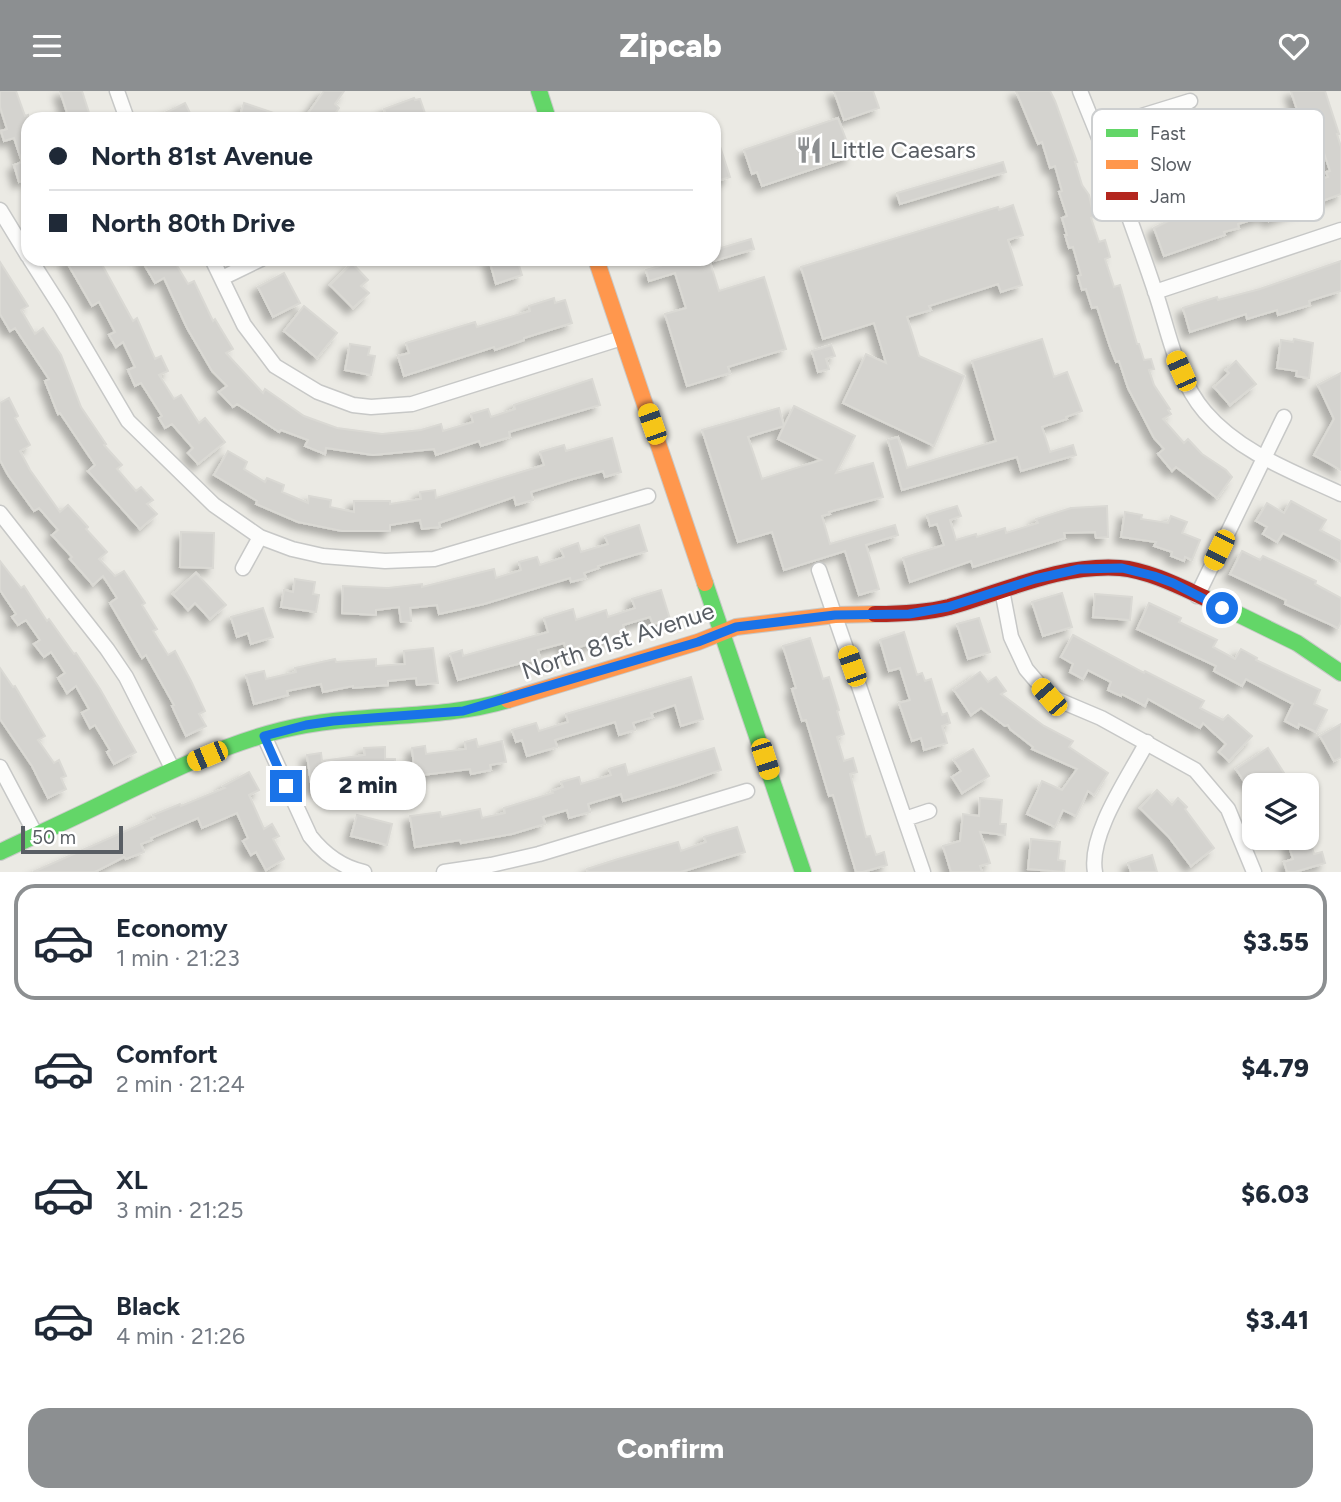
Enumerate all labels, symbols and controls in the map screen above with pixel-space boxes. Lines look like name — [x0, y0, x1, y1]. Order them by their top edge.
icon: menu — [28, 27, 66, 65]
text: Zipcab — [619, 27, 722, 65]
icon: heart — [1275, 27, 1313, 65]
legend — [1092, 109, 1324, 221]
text: Fast — [1150, 122, 1186, 145]
restaurant icon: Little Caesars — [794, 135, 824, 165]
place label: Little Caesars — [830, 135, 976, 164]
text: North 81st Avenue — [91, 140, 313, 172]
text: Slow — [1150, 153, 1192, 176]
text: Jam — [1150, 185, 1186, 208]
text: North 80th Drive — [91, 207, 295, 239]
car — [1163, 348, 1200, 394]
car — [636, 401, 669, 447]
car — [1201, 527, 1238, 573]
route start — [1206, 592, 1238, 624]
street label: North 81st Avenue — [518, 596, 718, 685]
car — [836, 643, 869, 689]
car — [1028, 674, 1071, 720]
car — [749, 736, 782, 782]
car — [184, 738, 231, 774]
callout: 2 min — [310, 761, 426, 811]
route end — [270, 770, 302, 802]
text: 2 min — [339, 771, 397, 799]
map controls — [1242, 773, 1319, 850]
button: layers — [1242, 773, 1319, 850]
scale bar — [21, 823, 122, 855]
text: 50 m — [32, 826, 76, 849]
icon: car — [32, 911, 95, 974]
text: Economy — [116, 912, 228, 944]
text: $3.55 — [1243, 926, 1309, 958]
text: 1 min · 21:23 — [116, 944, 240, 972]
icon: car — [32, 1037, 95, 1100]
text: Comfort — [116, 1038, 218, 1070]
text: $4.79 — [1241, 1052, 1309, 1084]
text: 2 min · 21:24 — [116, 1070, 245, 1098]
icon: car — [32, 1163, 95, 1226]
text: XL — [116, 1164, 148, 1196]
text: $6.03 — [1241, 1178, 1309, 1210]
text: 3 min · 21:25 — [116, 1196, 243, 1224]
icon: car — [32, 1289, 95, 1352]
text: Black — [116, 1290, 180, 1322]
text: $3.41 — [1245, 1304, 1309, 1336]
text: 4 min · 21:26 — [116, 1322, 245, 1350]
button: Confirm — [28, 1408, 1313, 1488]

